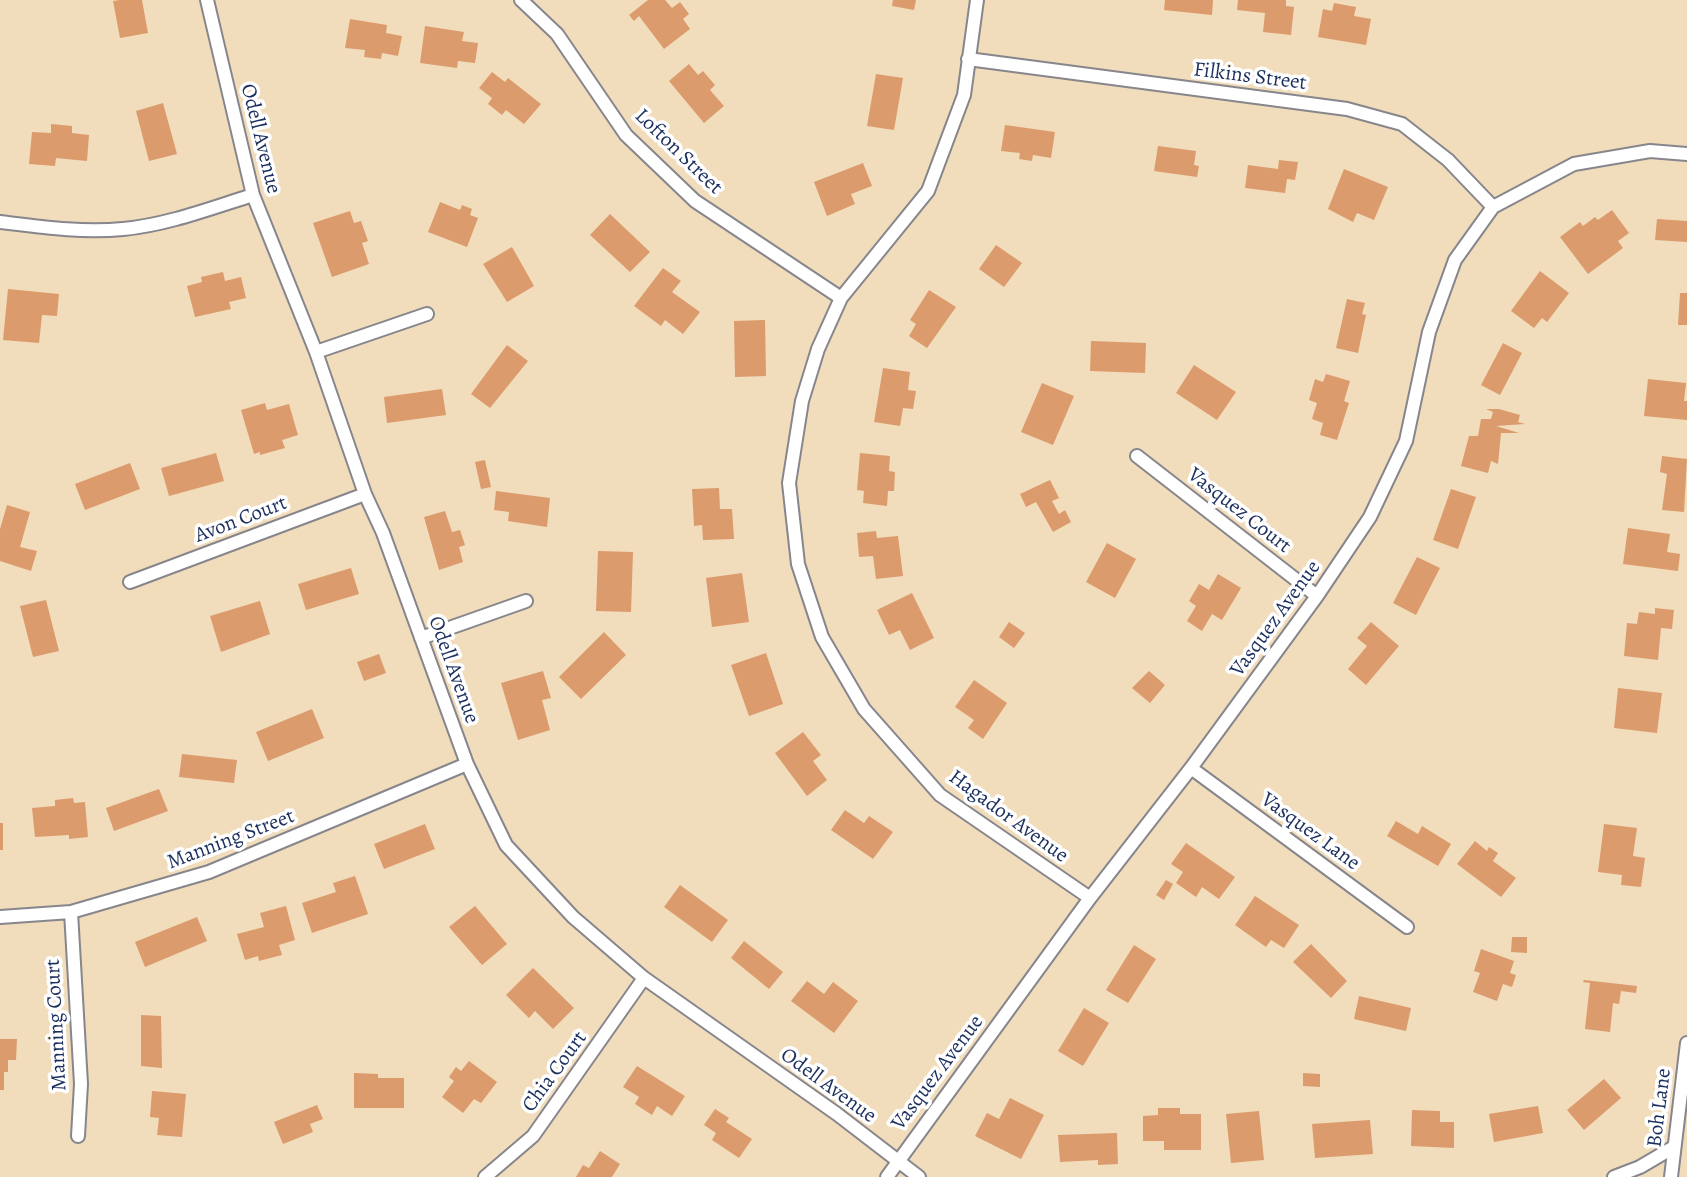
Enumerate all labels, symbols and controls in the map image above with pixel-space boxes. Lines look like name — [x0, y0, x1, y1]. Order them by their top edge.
street label: Filkins Street — [1192, 58, 1308, 96]
street label: Odell Avenue — [234, 82, 286, 196]
street label: Lofton Street — [629, 104, 727, 200]
street label: Vasquez Court — [1182, 463, 1296, 559]
street label: Avon Court — [191, 491, 291, 549]
street label: Vasquez Avenue — [1225, 556, 1327, 682]
street label: Odell Avenue — [422, 613, 484, 727]
street label: Hagador Avenue — [943, 765, 1073, 869]
street label: Vasquez Lane — [1256, 788, 1364, 876]
street label: Manning Street — [164, 804, 298, 876]
street label: Manning Court — [41, 958, 73, 1092]
street label: Vasquez Avenue — [887, 1011, 989, 1135]
street label: Chia Court — [517, 1027, 593, 1117]
street label: Odell Avenue — [775, 1043, 881, 1129]
street label: Boh Lane — [1643, 1067, 1677, 1149]

